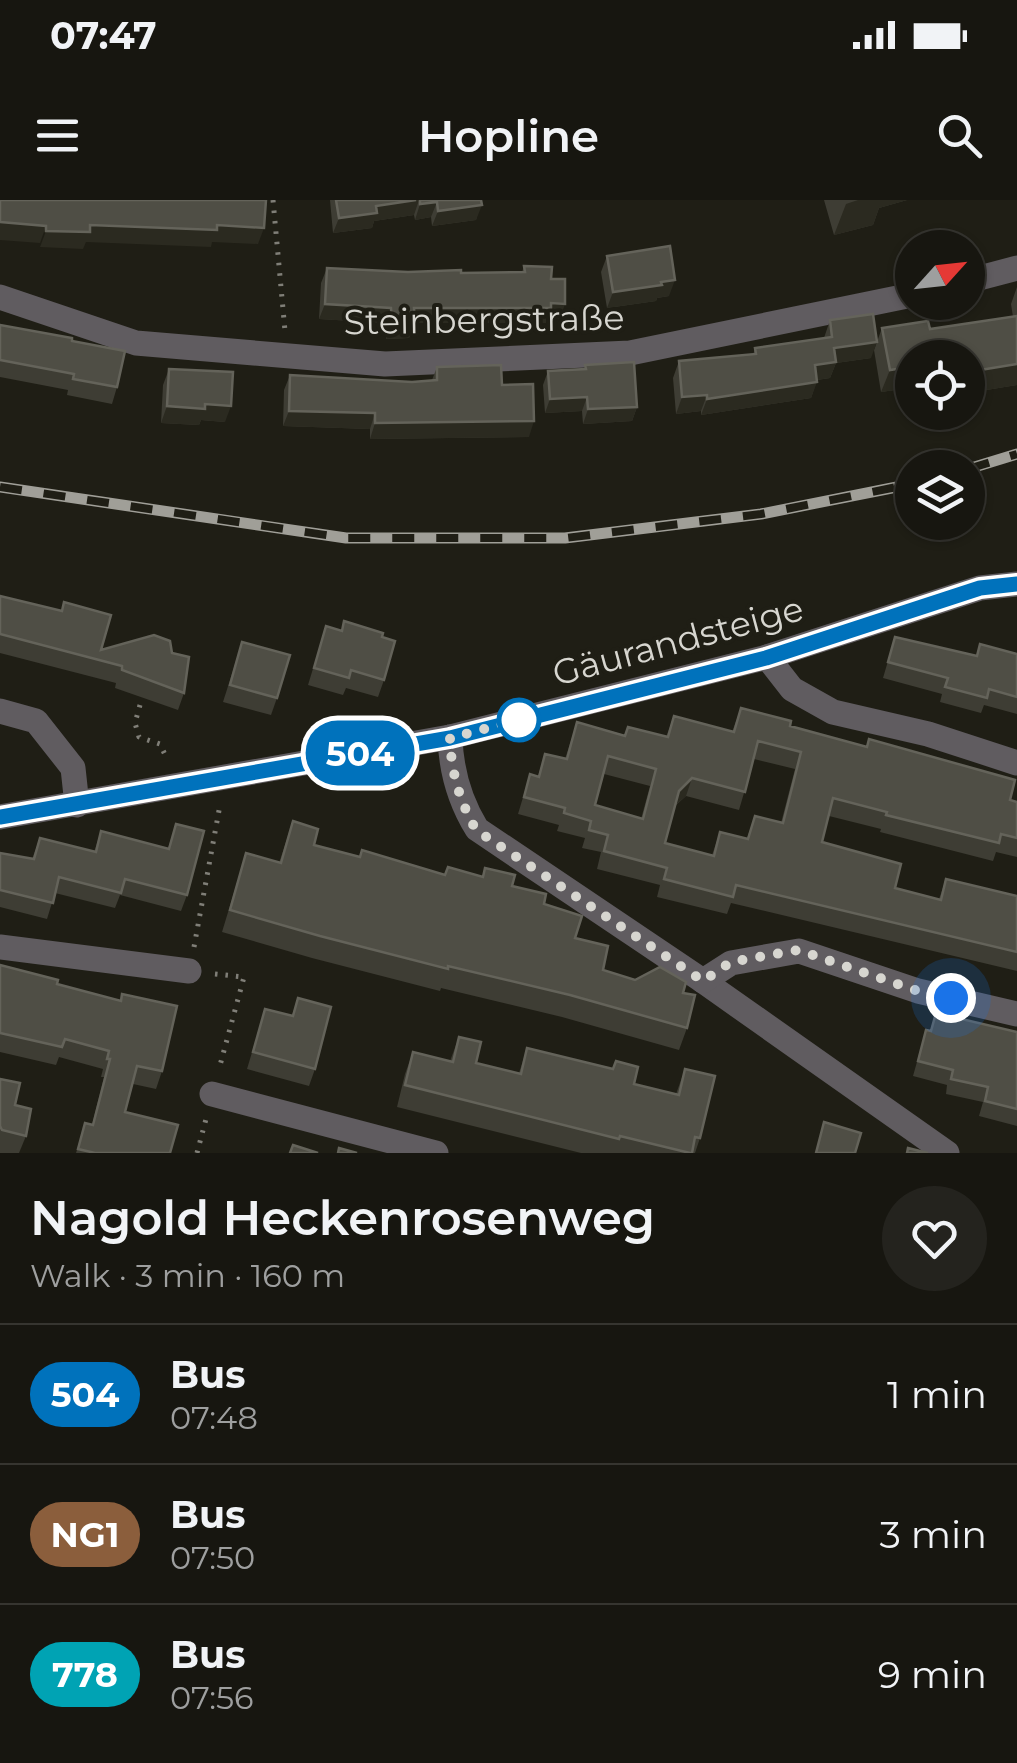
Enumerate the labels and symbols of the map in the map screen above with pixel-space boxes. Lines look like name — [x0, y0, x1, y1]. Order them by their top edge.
north arrow — [895, 230, 985, 320]
street label: Steinbergstraße — [343, 296, 625, 343]
street label: Gäurandsteige — [548, 586, 808, 695]
unlabelled marker — [498, 699, 540, 741]
line badge: 504 — [302, 720, 418, 786]
your location — [926, 973, 976, 1023]

